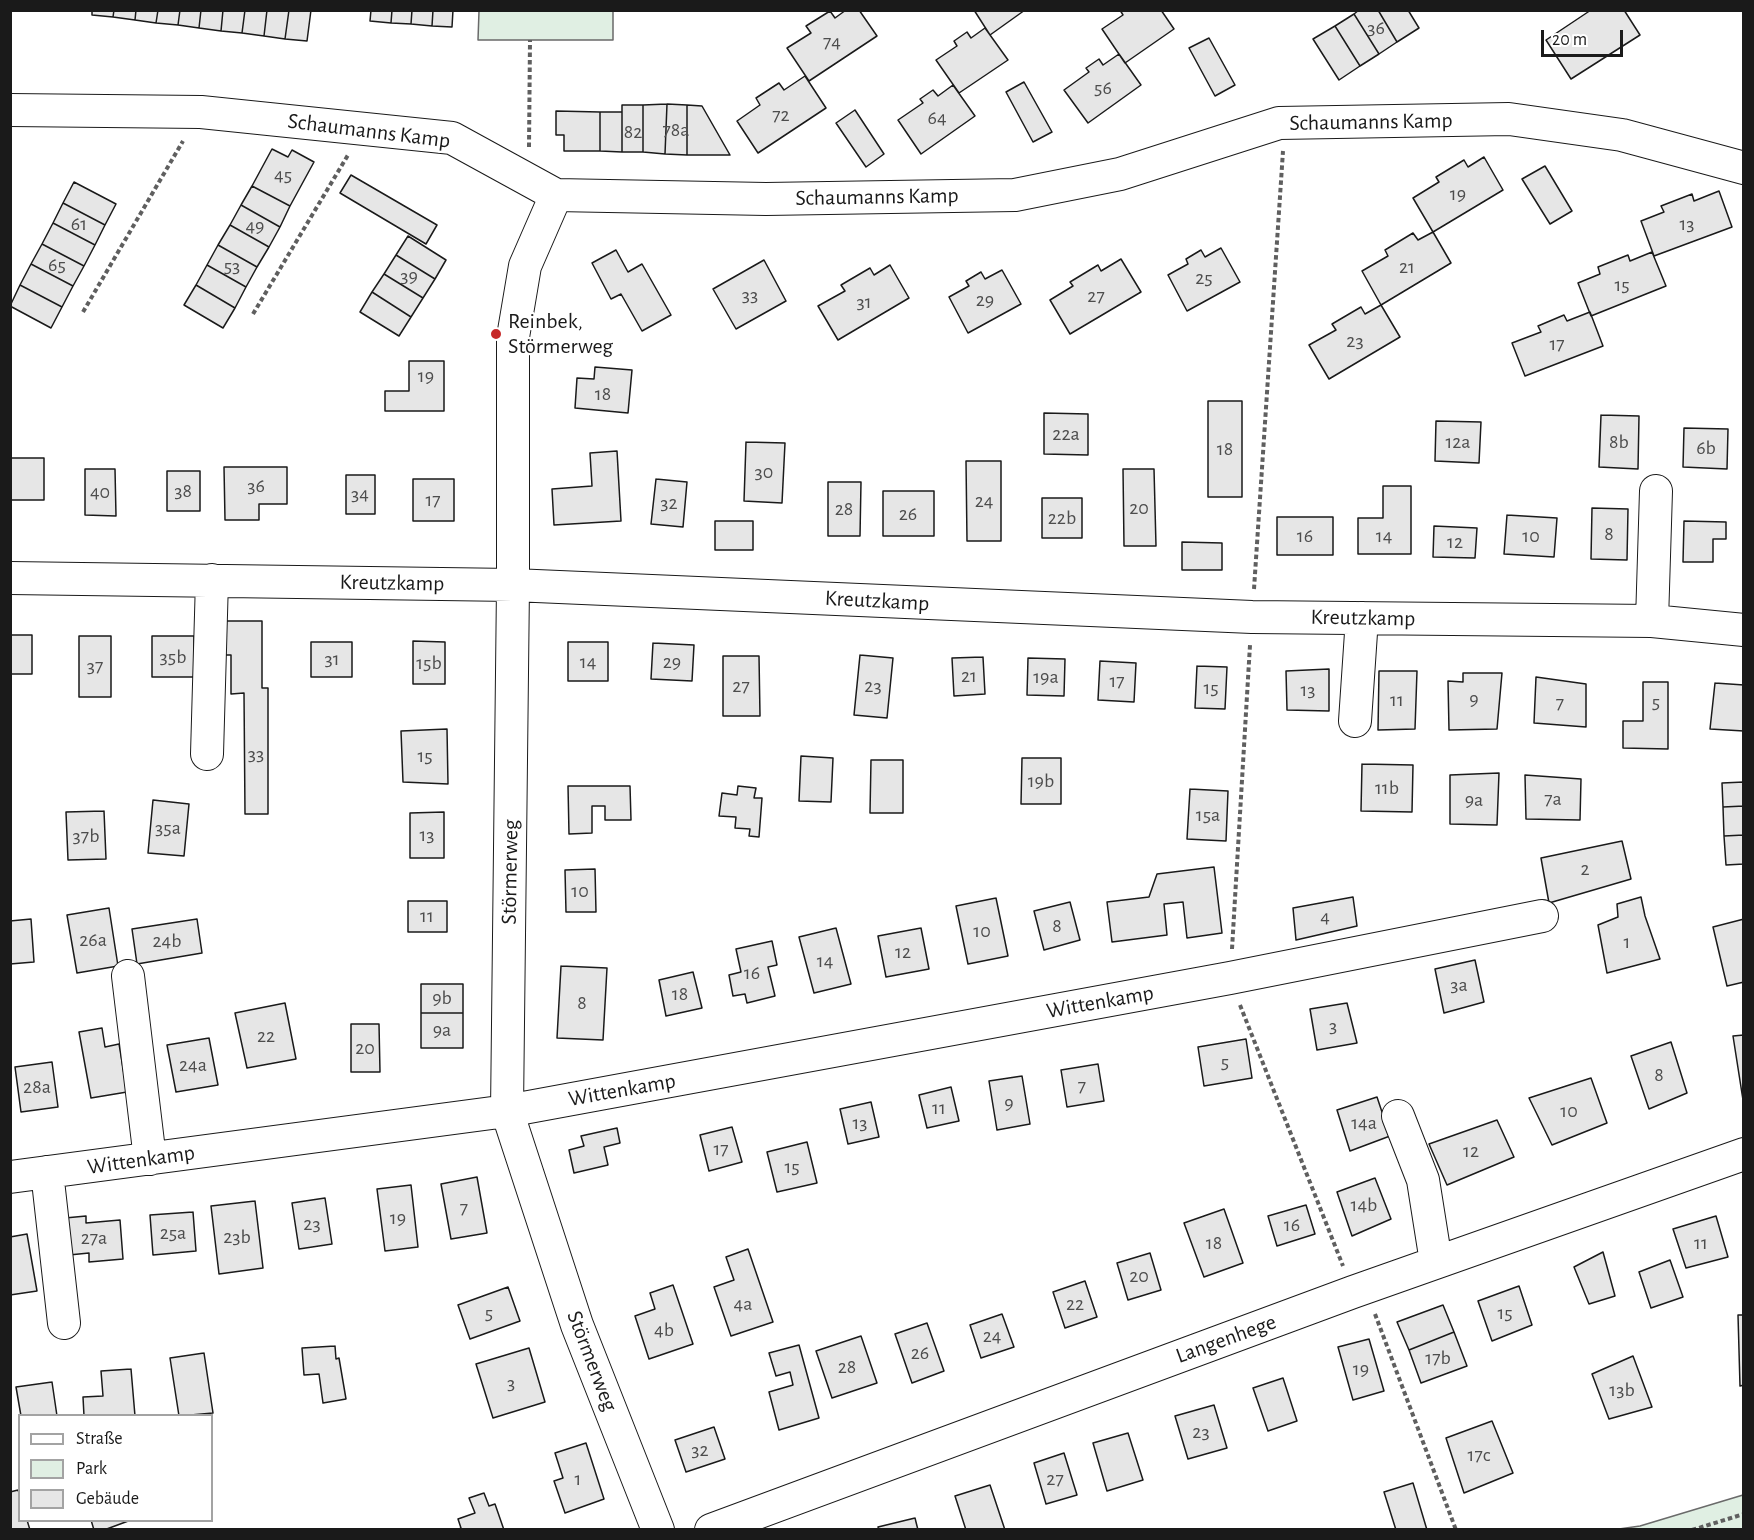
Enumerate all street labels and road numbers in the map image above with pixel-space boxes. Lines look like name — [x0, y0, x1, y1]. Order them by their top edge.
street label: Schaumanns Kamp — [1289, 107, 1453, 137]
street label: Schaumanns Kamp — [286, 108, 452, 154]
street label: Schaumanns Kamp — [795, 182, 959, 212]
street label: Kreutzkamp — [339, 569, 445, 597]
street label: Kreutzkamp — [824, 585, 930, 617]
street label: Kreutzkamp — [1310, 604, 1416, 632]
street label: Störmerweg — [496, 819, 524, 925]
street label: Wittenkamp — [1044, 980, 1156, 1024]
street label: Wittenkamp — [566, 1068, 678, 1112]
street label: Wittenkamp — [85, 1139, 197, 1181]
street label: Störmerweg — [561, 1307, 623, 1415]
street label: Langenhege — [1172, 1309, 1280, 1369]

